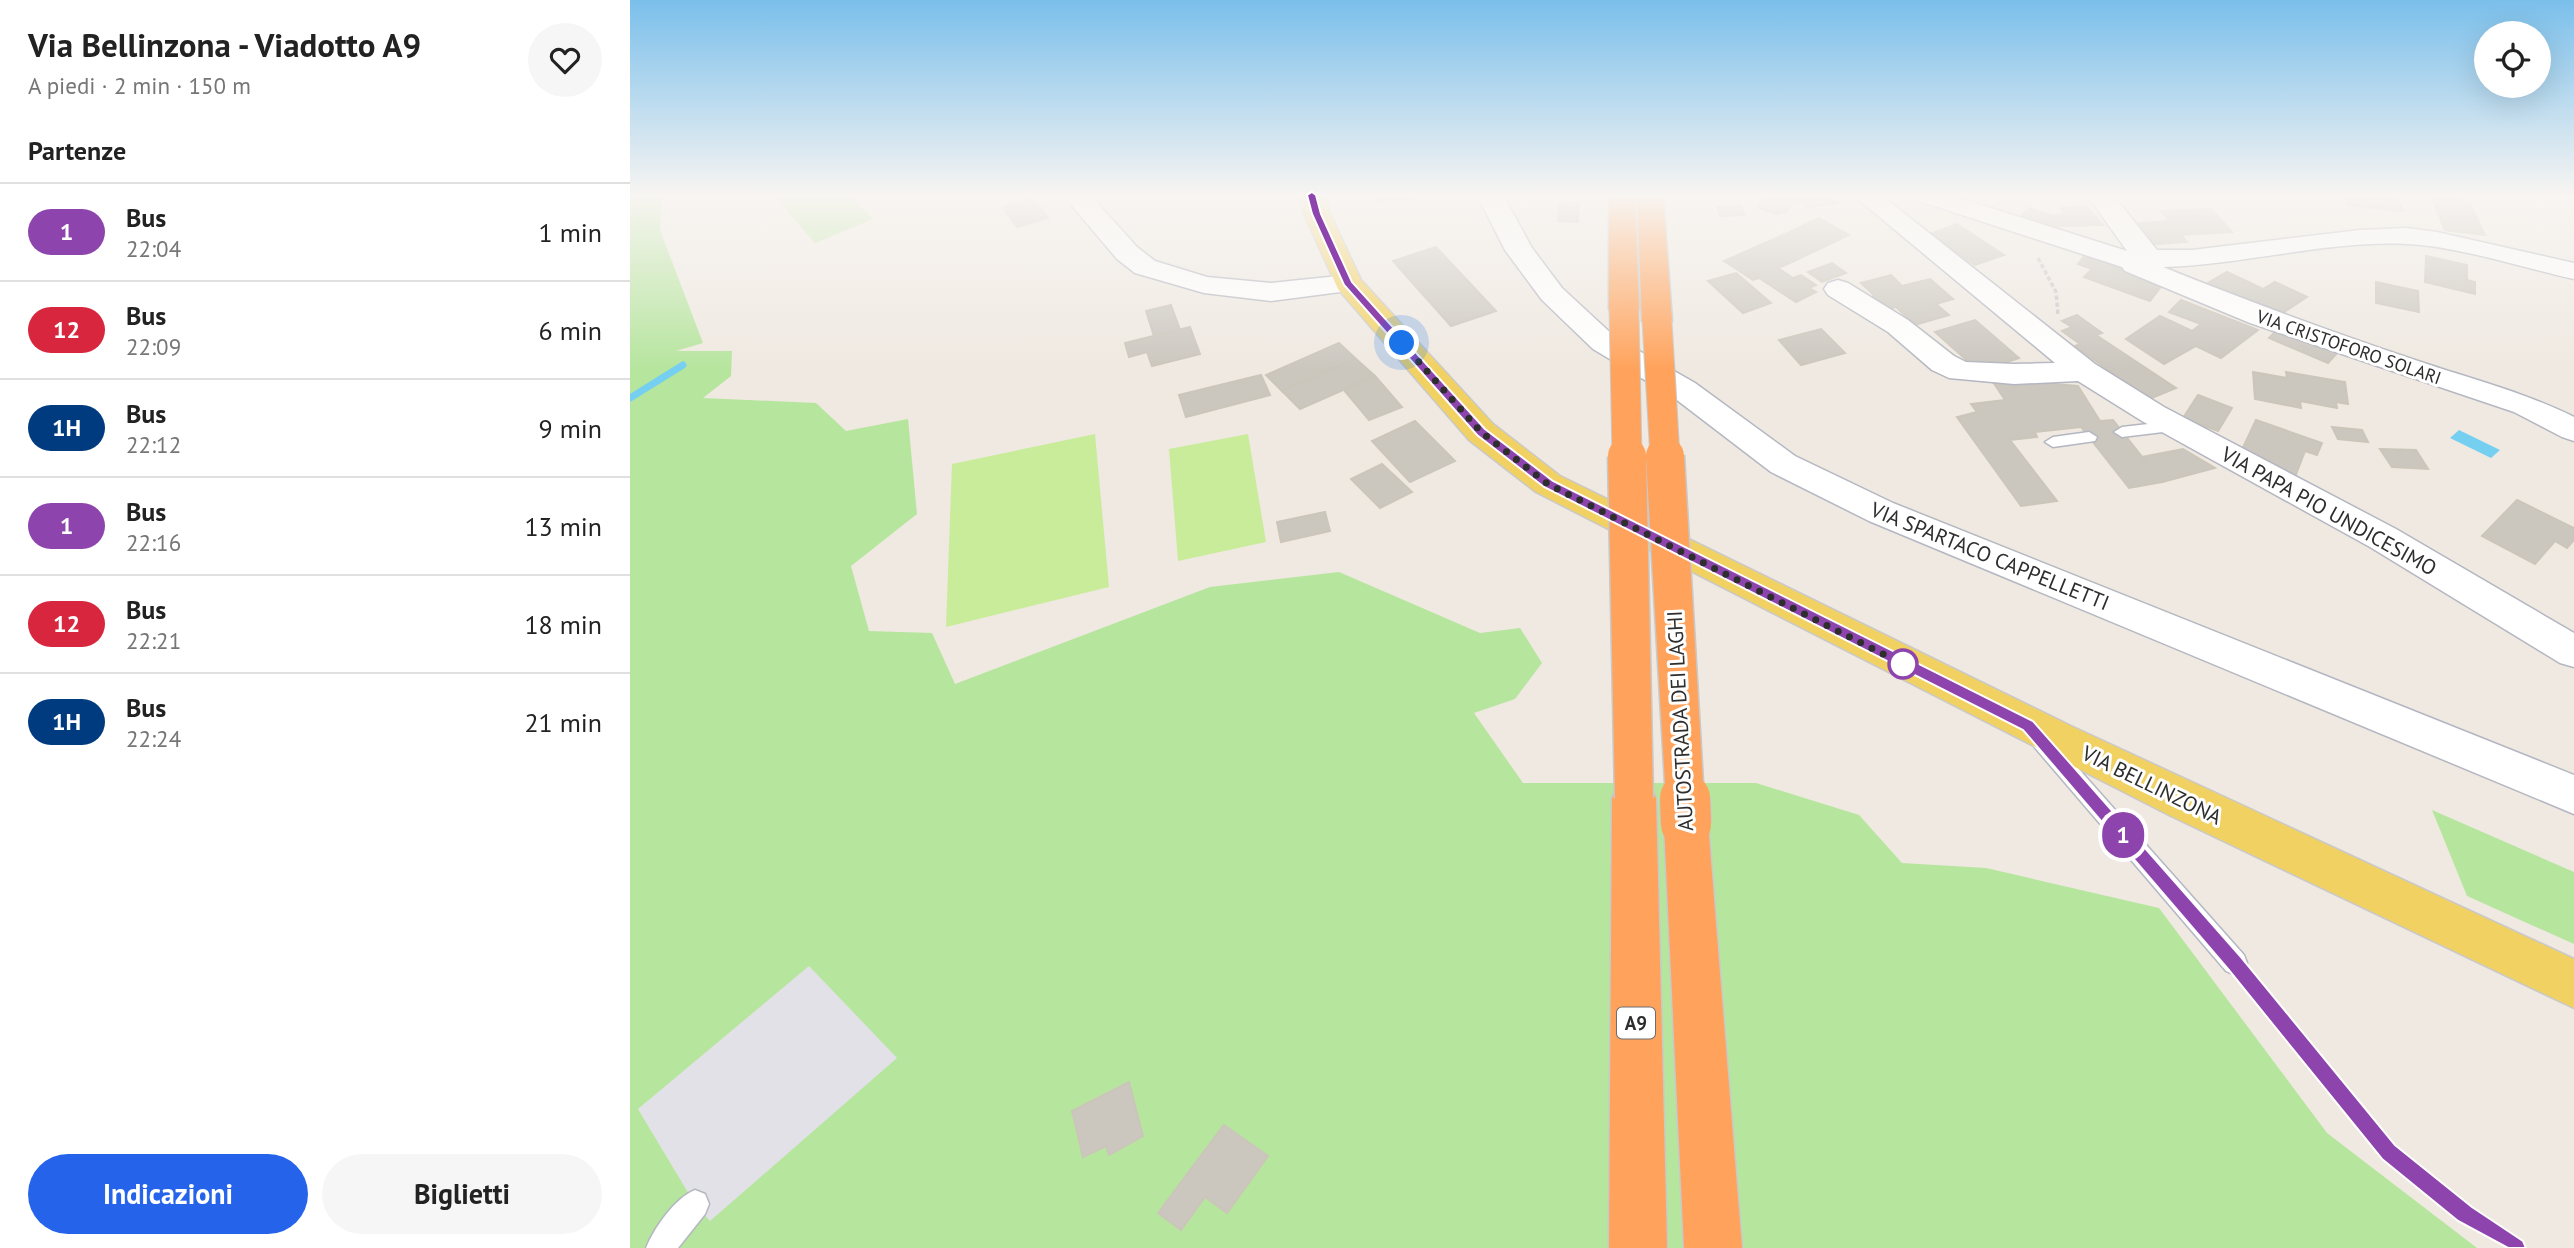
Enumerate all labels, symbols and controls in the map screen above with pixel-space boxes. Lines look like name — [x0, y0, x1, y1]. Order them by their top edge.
map controls — [2474, 21, 2551, 98]
button: locate — [2474, 21, 2551, 98]
text: Via Bellinzona - Viadotto A9 — [28, 23, 421, 66]
button: heart — [528, 23, 602, 97]
text: A piedi · 2 min · 150 m — [28, 71, 251, 100]
text: Partenze — [28, 134, 126, 167]
text: Bus — [126, 201, 166, 234]
text: 1 — [60, 216, 73, 247]
text: 1 min — [539, 216, 602, 249]
text: 22:04 — [126, 234, 181, 263]
text: Bus — [126, 299, 166, 332]
street label: VIA CRISTOFORO SOLARI — [2253, 304, 2444, 389]
text: 12 — [53, 314, 80, 345]
text: 6 min — [539, 314, 602, 347]
your location — [1384, 325, 1419, 360]
text: 22:09 — [126, 332, 181, 361]
text: Bus — [126, 397, 166, 430]
text: 1H — [52, 412, 81, 443]
text: 9 min — [539, 412, 602, 445]
text: 22:12 — [126, 430, 181, 459]
street label: VIA PAPA PIO UNDICESIMO — [2216, 440, 2441, 582]
text: Bus — [126, 495, 166, 528]
street label: VIA SPARTACO CAPPELLETTI — [1866, 495, 2113, 616]
text: 1 — [60, 510, 73, 541]
text: 13 min — [524, 510, 602, 543]
text: 22:16 — [126, 528, 181, 557]
text: Bus — [126, 593, 166, 626]
text: 12 — [53, 608, 80, 639]
text: 18 min — [524, 608, 602, 641]
street label: AUTOSTRADA DEI LAGHI — [1661, 610, 1699, 832]
text: 22:21 — [126, 626, 181, 655]
unlabelled marker — [1888, 649, 1918, 679]
text: Bus — [126, 691, 166, 724]
text: 1H — [52, 706, 81, 737]
text: 21 min — [524, 706, 602, 739]
text: 22:24 — [126, 724, 181, 753]
street label: VIA BELLINZONA — [2077, 739, 2227, 831]
line badge: 1 — [2100, 812, 2146, 858]
text: 1 — [2116, 819, 2130, 850]
road number: A9 — [1617, 1007, 1655, 1038]
button: Indicazioni — [28, 1154, 308, 1234]
button: Biglietti — [322, 1154, 602, 1234]

